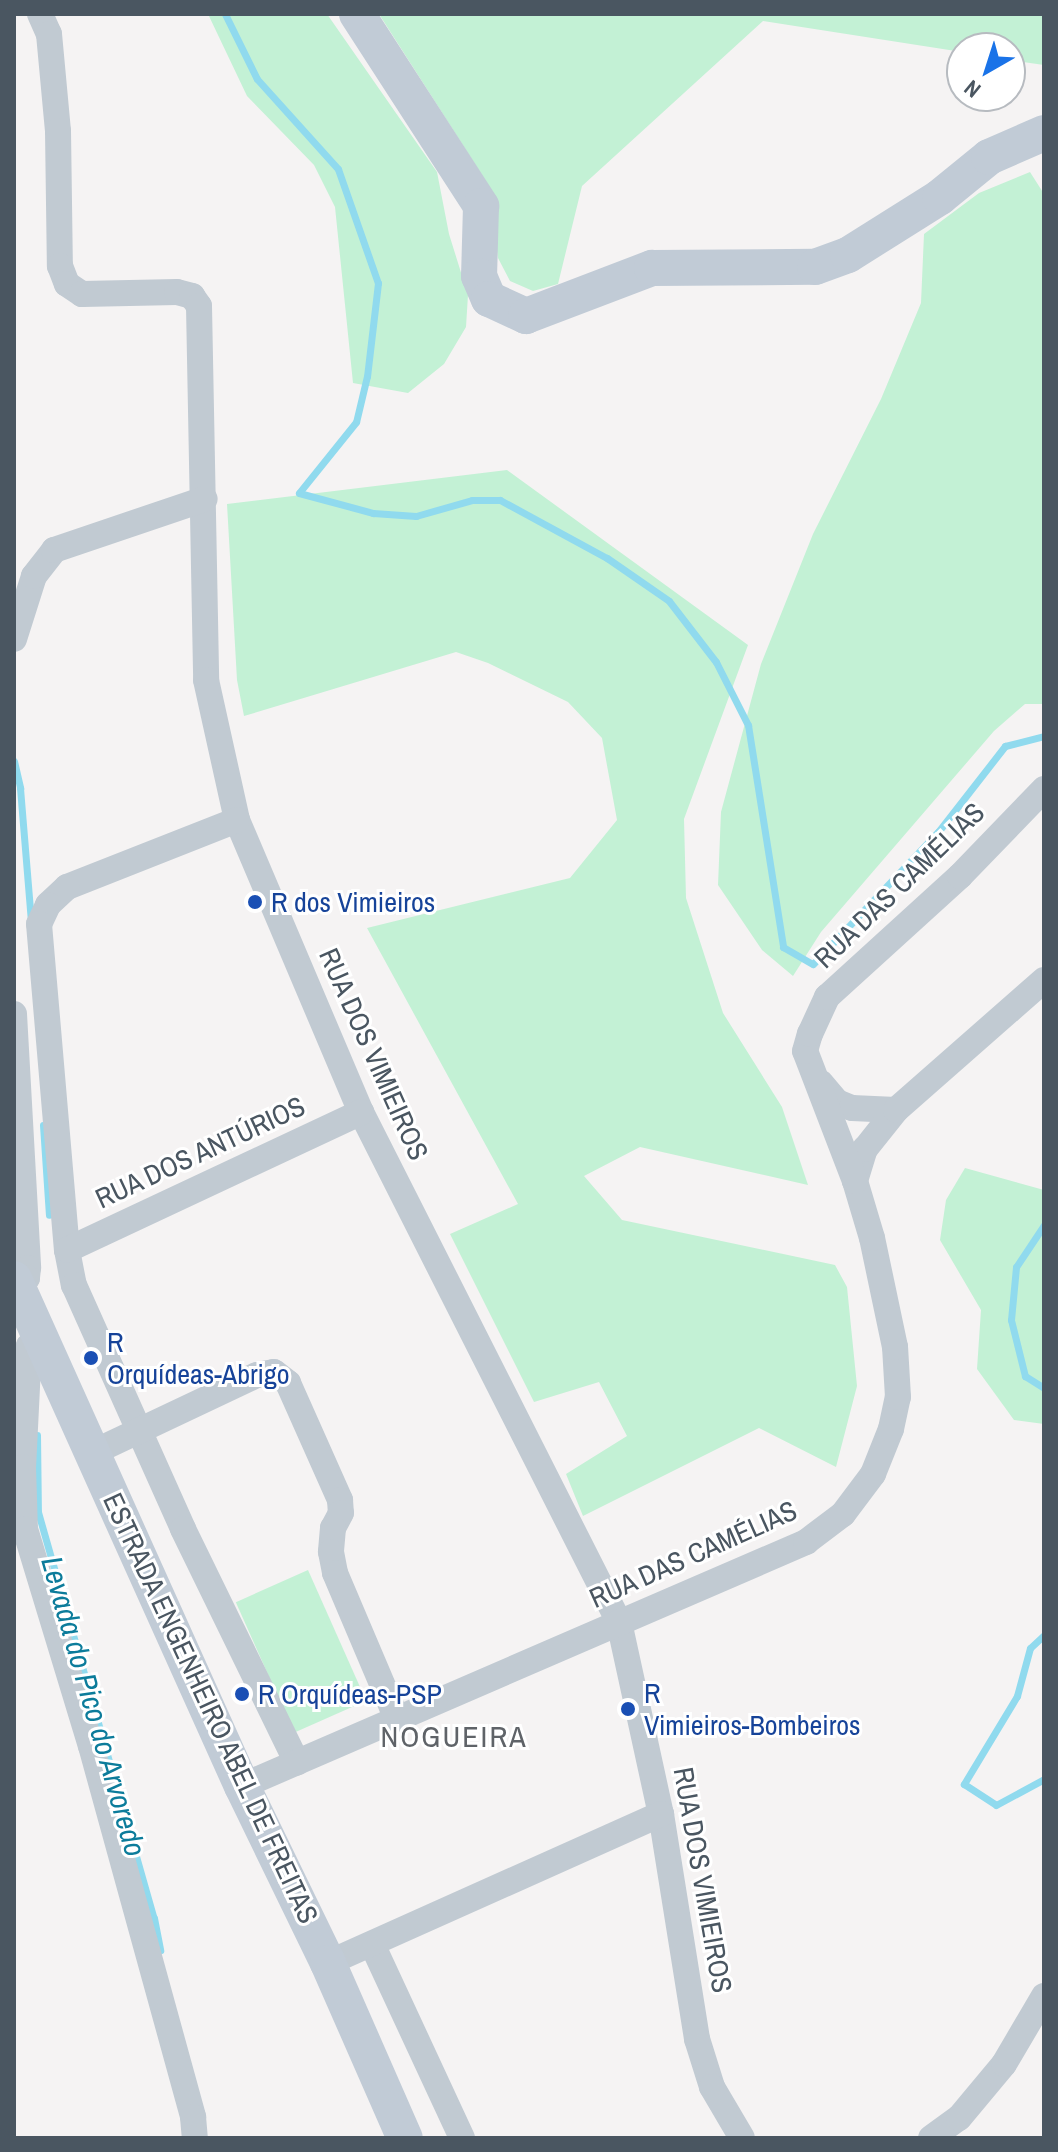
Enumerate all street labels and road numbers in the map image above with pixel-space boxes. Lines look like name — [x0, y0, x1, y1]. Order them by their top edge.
street label: RUA DAS CAMÉLIAS — [807, 795, 991, 975]
street label: RUA DOS VIMIEIROS — [312, 942, 436, 1166]
street label: RUA DOS ANTÚRIOS — [89, 1088, 311, 1216]
street label: ESTRADA ENGENHEIRO ABEL DE FREITAS — [96, 1486, 326, 1930]
street label: RUA DAS CAMÉLIAS — [584, 1493, 802, 1615]
street label: RUA DOS VIMIEIROS — [667, 1764, 739, 1996]

